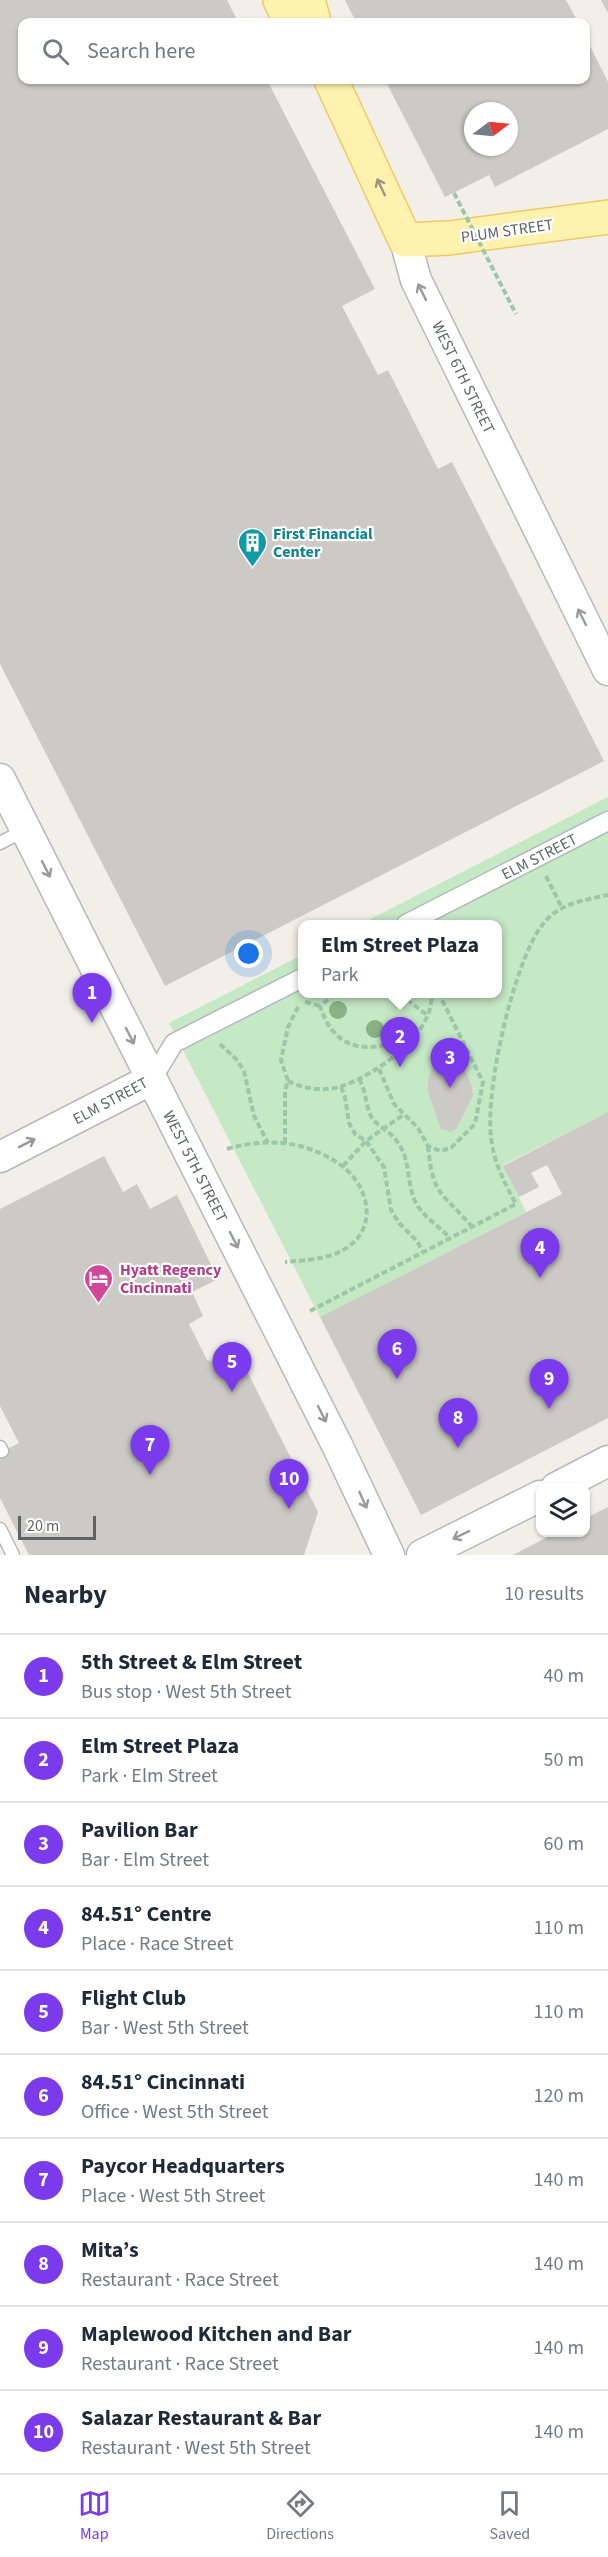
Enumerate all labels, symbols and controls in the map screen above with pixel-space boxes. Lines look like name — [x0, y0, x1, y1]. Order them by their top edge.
search box — [18, 18, 590, 84]
icon: search — [39, 35, 72, 68]
text: Search here — [87, 35, 195, 67]
north arrow — [464, 102, 518, 156]
one-way arrow — [374, 179, 386, 197]
street label: PLUM STREET — [460, 214, 555, 248]
one-way arrow — [415, 283, 427, 301]
street label: WEST 6TH STREET — [426, 318, 500, 438]
place label: First Financial Center — [273, 523, 373, 563]
building icon: First Financial Center — [236, 526, 268, 568]
one-way arrow — [576, 609, 588, 627]
street label: ELM STREET — [498, 828, 582, 885]
one-way arrow — [40, 860, 52, 878]
popup — [298, 920, 502, 998]
text: Elm Street Plaza — [321, 929, 479, 961]
your location — [234, 939, 263, 968]
text: Park — [321, 961, 358, 989]
pin: 1 — [72, 974, 112, 1023]
pin: 2 — [380, 1018, 420, 1067]
one-way arrow — [125, 1026, 136, 1044]
pin: 3 — [430, 1038, 470, 1088]
street label: ELM STREET — [69, 1072, 152, 1130]
street label: WEST 5TH STREET — [157, 1107, 233, 1226]
one-way arrow — [18, 1137, 36, 1148]
pin: 4 — [520, 1228, 560, 1278]
one-way arrow — [228, 1231, 240, 1248]
place label: Hyatt Regency Cincinnati — [120, 1259, 222, 1299]
hotel icon: Hyatt Regency Cincinnati — [83, 1262, 115, 1304]
pin: 6 — [378, 1330, 416, 1379]
pin: 5 — [212, 1342, 252, 1392]
pin: 9 — [530, 1360, 568, 1409]
pin: 8 — [438, 1398, 478, 1448]
one-way arrow — [316, 1405, 328, 1422]
pin: 7 — [130, 1426, 170, 1475]
pin: 10 — [270, 1460, 308, 1509]
map controls — [536, 1483, 590, 1537]
button: layers — [536, 1483, 590, 1537]
one-way arrow — [358, 1491, 369, 1509]
scale bar — [18, 1513, 96, 1540]
text: 20 m — [27, 1515, 59, 1537]
one-way arrow — [453, 1530, 471, 1542]
text: Nearby — [24, 1576, 107, 1613]
text: 10 results — [504, 1580, 584, 1608]
text: 5th Street & Elm Street — [81, 1646, 302, 1678]
text: 1 — [38, 1662, 49, 1690]
text: 40 m — [544, 1662, 584, 1690]
text: Bus stop · West 5th Street — [81, 1678, 291, 1706]
text: Elm Street Plaza — [81, 1730, 239, 1762]
text: 2 — [38, 1746, 49, 1774]
text: 50 m — [544, 1746, 584, 1774]
text: Park · Elm Street — [81, 1762, 218, 1790]
text: Pavilion Bar — [81, 1814, 198, 1846]
text: 3 — [38, 1830, 49, 1858]
text: 60 m — [544, 1830, 584, 1858]
text: Bar · Elm Street — [81, 1846, 209, 1874]
text: 84.51° Centre — [81, 1898, 212, 1930]
text: 4 — [38, 1914, 49, 1942]
text: 110 m — [534, 1914, 584, 1942]
text: Place · Race Street — [81, 1930, 233, 1958]
text: Flight Club — [81, 1982, 186, 2014]
text: 5 — [38, 1998, 49, 2026]
text: 110 m — [534, 1998, 584, 2026]
text: Bar · West 5th Street — [81, 2014, 249, 2042]
text: 84.51° Cincinnati — [81, 2066, 245, 2098]
text: 6 — [38, 2082, 49, 2110]
text: 120 m — [534, 2082, 584, 2110]
text: Office · West 5th Street — [81, 2098, 268, 2126]
text: Paycor Headquarters — [81, 2150, 285, 2182]
text: 7 — [38, 2166, 49, 2194]
text: 140 m — [534, 2166, 584, 2194]
text: Place · West 5th Street — [81, 2182, 265, 2210]
text: Mita’s — [81, 2234, 139, 2266]
text: 8 — [38, 2250, 49, 2278]
text: 140 m — [534, 2250, 584, 2278]
text: Restaurant · Race Street — [81, 2266, 279, 2294]
text: Maplewood Kitchen and Bar — [81, 2318, 352, 2350]
text: 9 — [38, 2334, 49, 2362]
text: 140 m — [534, 2334, 584, 2362]
text: Restaurant · Race Street — [81, 2350, 279, 2378]
text: Salazar Restaurant & Bar — [81, 2402, 321, 2434]
text: 10 — [33, 2418, 54, 2446]
text: 140 m — [534, 2418, 584, 2446]
text: Restaurant · West 5th Street — [81, 2434, 311, 2462]
tab: Map — [78, 2487, 111, 2545]
tab: Directions — [266, 2487, 334, 2545]
tab: Saved — [489, 2487, 530, 2545]

